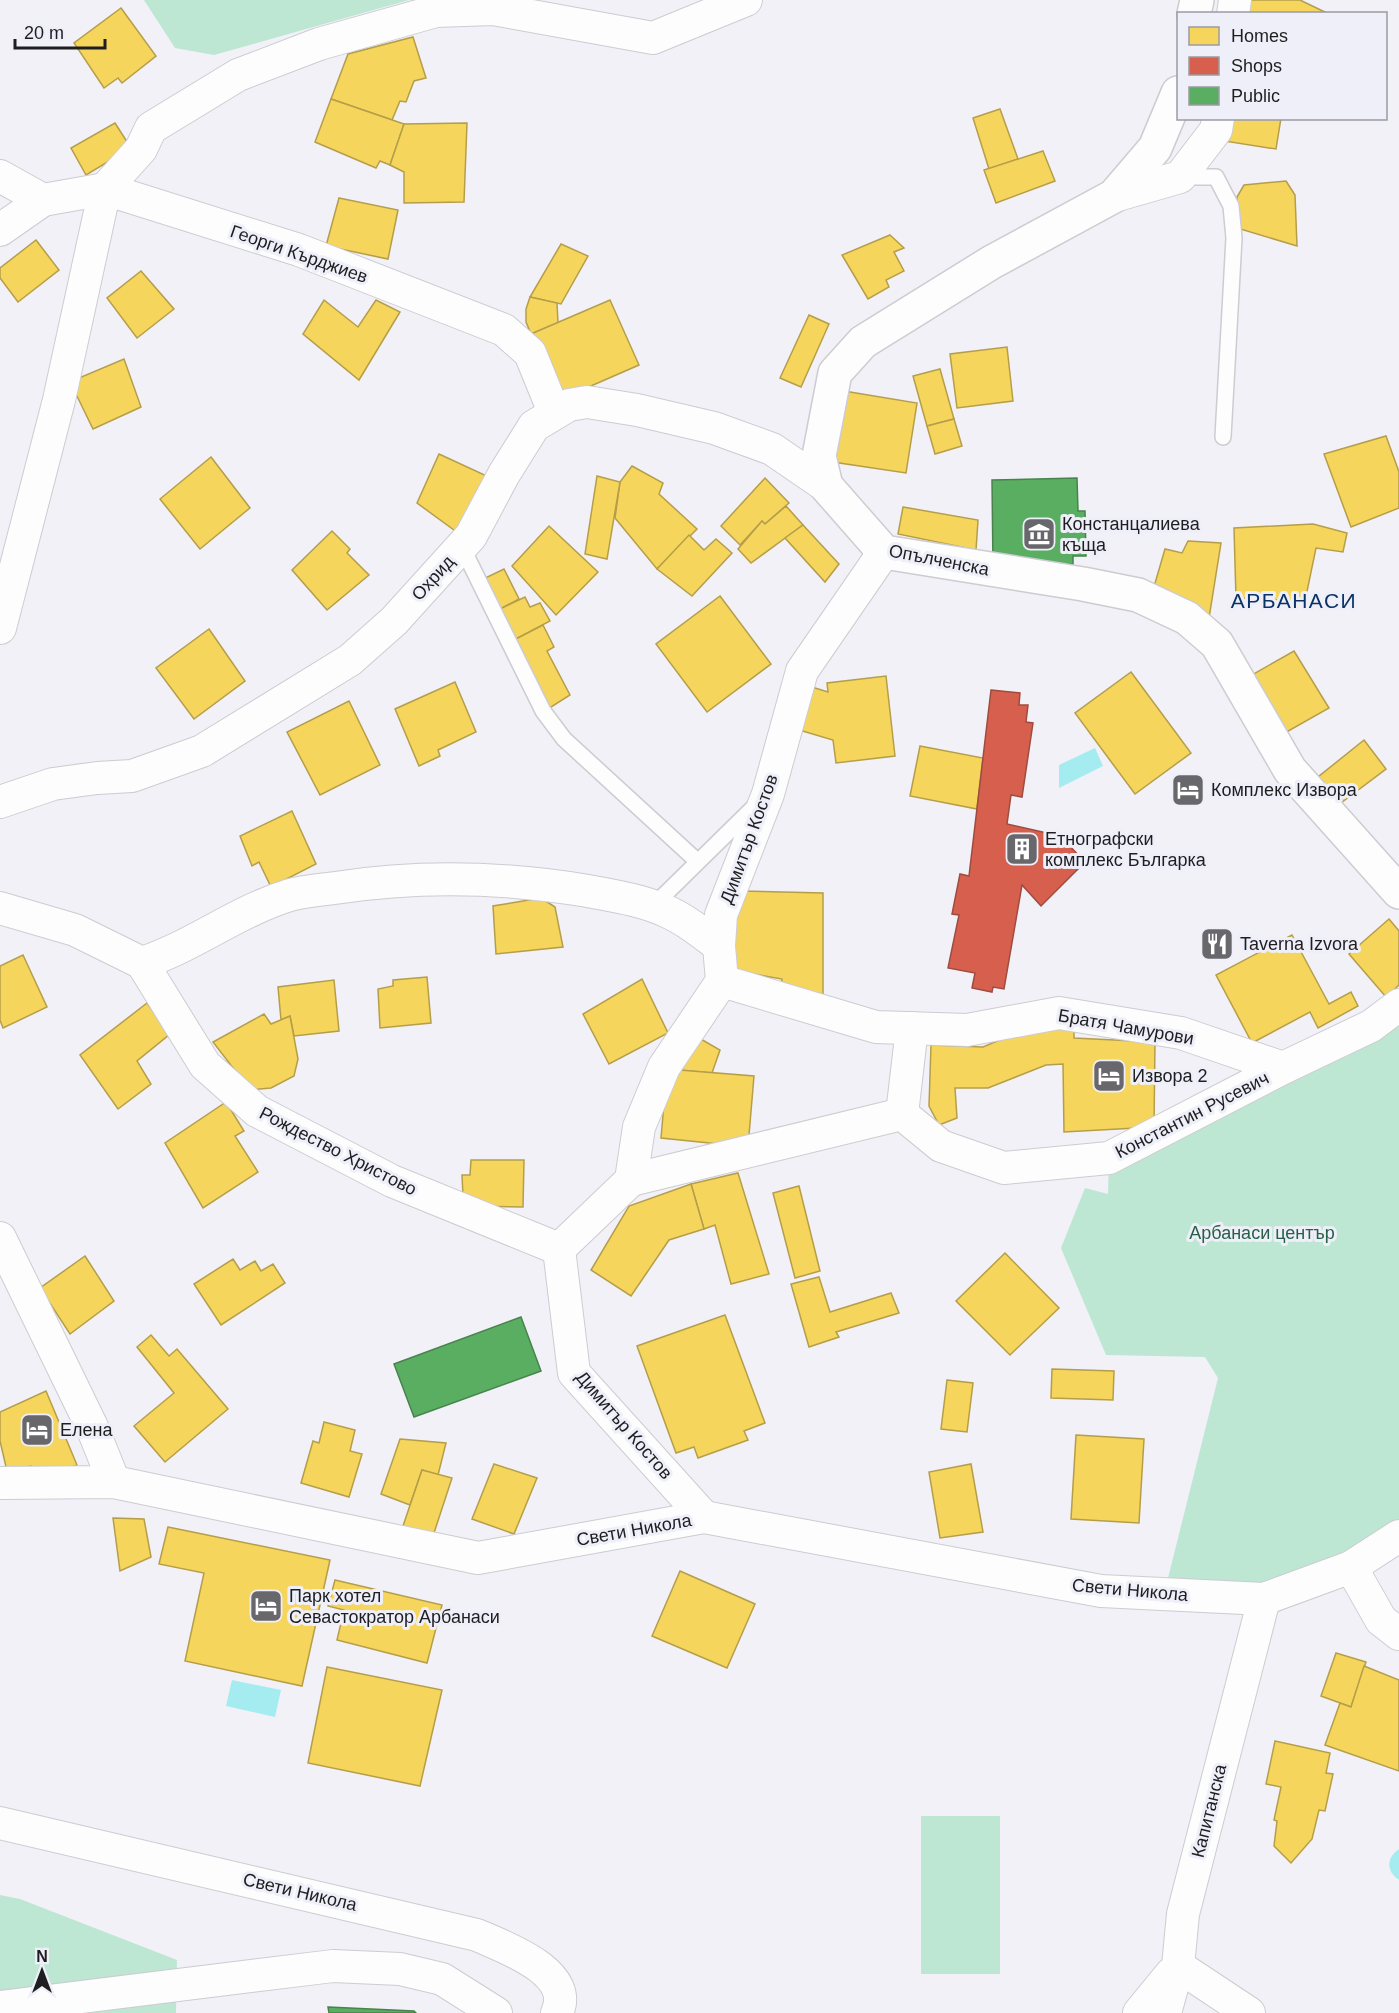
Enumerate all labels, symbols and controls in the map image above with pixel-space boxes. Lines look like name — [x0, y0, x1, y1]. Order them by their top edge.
scale bar — [15, 12, 105, 50]
legend — [1177, 12, 1387, 120]
text: 20 m — [24, 23, 64, 43]
text: Homes — [1231, 26, 1288, 46]
text: Shops — [1231, 56, 1282, 76]
text: Public — [1231, 86, 1280, 106]
street label: Георги Кърджиев — [228, 221, 370, 287]
place label: Констанцалиева къща — [1062, 514, 1201, 555]
museum icon: Констанцалиева къща — [1021, 516, 1057, 552]
street label: Опълченска — [887, 540, 992, 580]
street label: Охрид — [408, 551, 459, 605]
district label: АРБАНАСИ — [1231, 589, 1357, 612]
street label: Димитър Костов — [716, 772, 782, 906]
hotel icon: Комплекс Извора — [1170, 772, 1206, 808]
place label: Комплекс Извора — [1211, 780, 1358, 800]
place label: Етнографски комплекс Българка — [1045, 829, 1207, 870]
building icon: Етнографски комплекс Българка — [1004, 831, 1040, 867]
restaurant icon: Taverna Izvora — [1199, 926, 1235, 962]
place label: Taverna Izvora — [1240, 934, 1359, 954]
street label: Братя Чамурови — [1057, 1005, 1195, 1049]
hotel icon: Извора 2 — [1091, 1058, 1127, 1094]
place label: Извора 2 — [1132, 1066, 1208, 1086]
street label: Константин Русевич — [1112, 1068, 1272, 1162]
street label: Рождество Христово — [256, 1103, 420, 1199]
park label: Арбанаси център — [1189, 1223, 1335, 1243]
street label: Димитър Костов — [572, 1367, 676, 1483]
hotel icon: Елена — [19, 1412, 55, 1448]
place label: Елена — [60, 1420, 113, 1440]
street label: Свети Никола — [575, 1510, 694, 1550]
street label: Свети Никола — [1071, 1575, 1190, 1605]
place label: Парк хотел Севастократор Арбанаси — [289, 1586, 500, 1627]
hotel icon: Парк хотел Севастократор Арбанаси — [248, 1588, 284, 1624]
street label: Капитанска — [1188, 1761, 1231, 1860]
street label: Свети Никола — [241, 1869, 360, 1915]
north arrow — [12, 1941, 72, 2001]
text: N — [36, 1948, 48, 1965]

